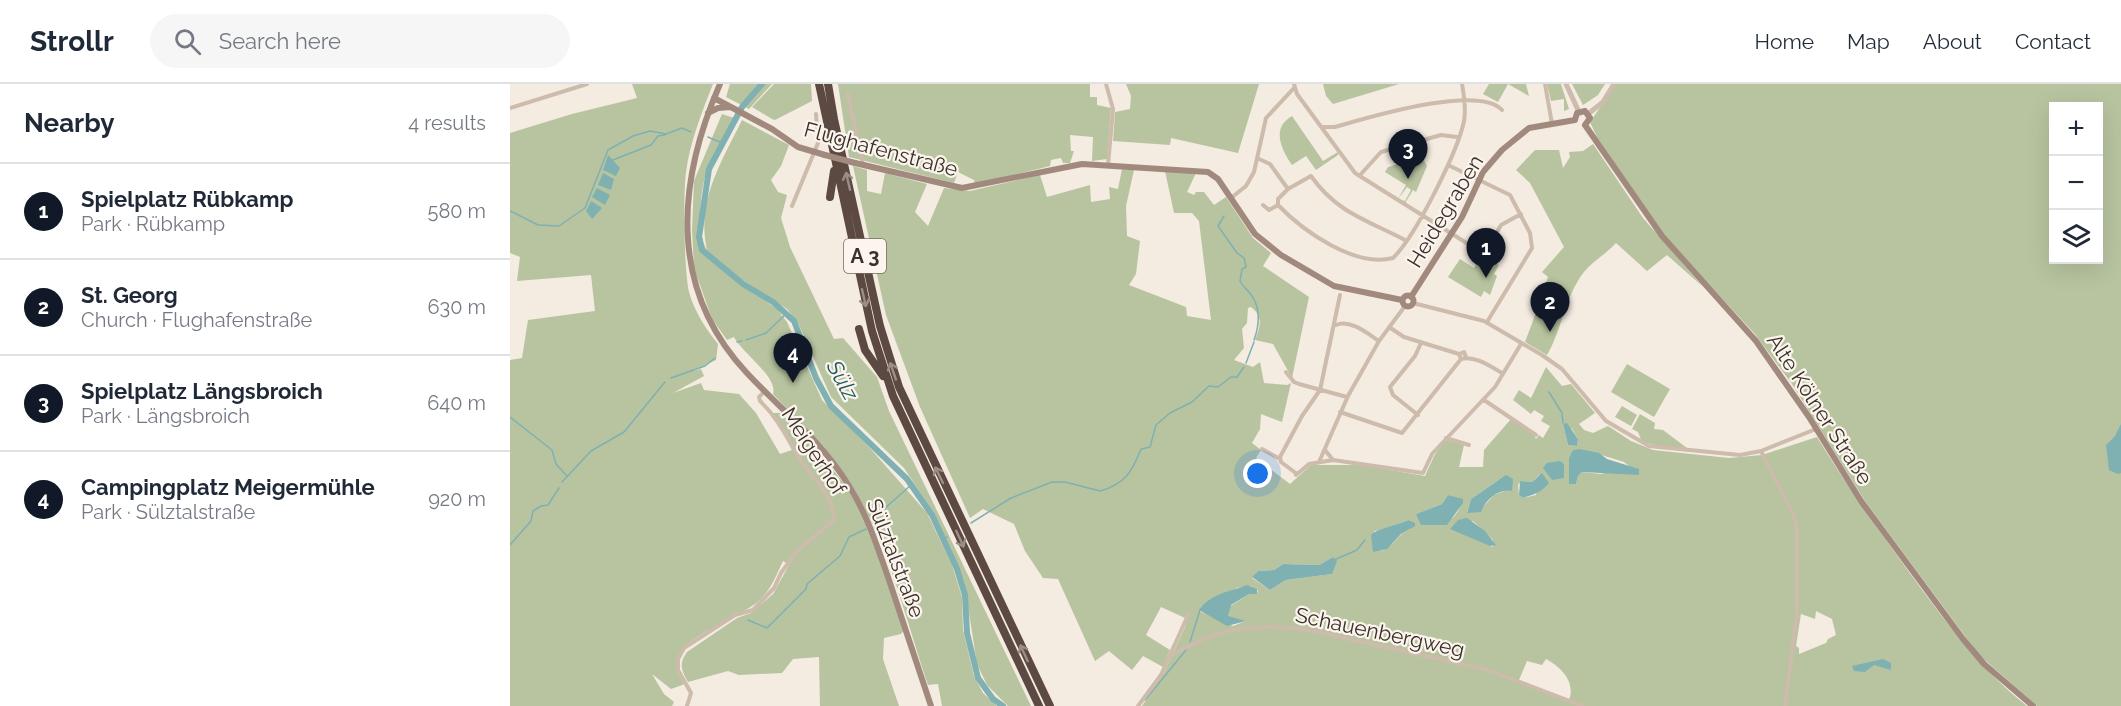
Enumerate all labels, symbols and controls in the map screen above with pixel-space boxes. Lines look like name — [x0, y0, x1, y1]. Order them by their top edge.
search box — [150, 14, 570, 68]
text: Strollr — [30, 25, 114, 58]
icon: search — [171, 25, 204, 58]
text: Search here — [219, 28, 341, 54]
text: Home — [1755, 29, 1814, 54]
text: Map — [1847, 29, 1890, 54]
text: About — [1923, 29, 1982, 54]
text: Contact — [2015, 29, 2091, 54]
map controls — [2049, 102, 2103, 264]
button: + — [2049, 102, 2103, 156]
text: Nearby — [24, 108, 114, 138]
text: 4 results — [408, 111, 486, 135]
street label: Flughafenstraße — [801, 116, 961, 182]
pin: 3 — [1388, 130, 1428, 179]
street label: Heidegraben — [1402, 150, 1488, 272]
button: − — [2049, 156, 2103, 210]
one-way arrow — [841, 172, 853, 191]
text: Spielplatz Rübkamp — [81, 186, 293, 212]
text: 1 — [39, 199, 48, 223]
text: 580 m — [428, 199, 486, 223]
button: layers — [2049, 210, 2103, 264]
text: Park · Rübkamp — [81, 212, 225, 236]
pin: 1 — [1466, 228, 1506, 278]
road number: A 3 — [844, 239, 886, 273]
text: St. Georg — [81, 282, 178, 308]
pin: 2 — [1530, 282, 1570, 332]
one-way arrow — [859, 288, 871, 307]
text: 2 — [38, 295, 49, 319]
text: 630 m — [428, 295, 486, 319]
text: Church · Flughafenstraße — [81, 308, 312, 332]
street label: Alte Kölner Straße — [1762, 329, 1878, 489]
pin: 4 — [774, 334, 812, 383]
water label: Sülz — [821, 355, 865, 405]
one-way arrow — [887, 362, 898, 380]
text: Spielplatz Längsbroich — [81, 378, 323, 404]
text: 3 — [38, 391, 49, 415]
text: 640 m — [427, 391, 486, 415]
street label: Meigerhof — [776, 403, 852, 500]
text: Park · Längsbroich — [81, 404, 250, 428]
your location — [1243, 459, 1272, 488]
one-way arrow — [933, 466, 945, 484]
text: Campingplatz Meigermühle — [81, 474, 375, 500]
text: 4 — [38, 487, 49, 511]
text: 920 m — [428, 487, 486, 511]
street label: Sülztalstraße — [862, 495, 930, 621]
text: Park · Sülztalstraße — [81, 500, 255, 524]
one-way arrow — [955, 530, 967, 548]
street label: Schauenbergweg — [1293, 602, 1467, 662]
one-way arrow — [1018, 645, 1030, 663]

